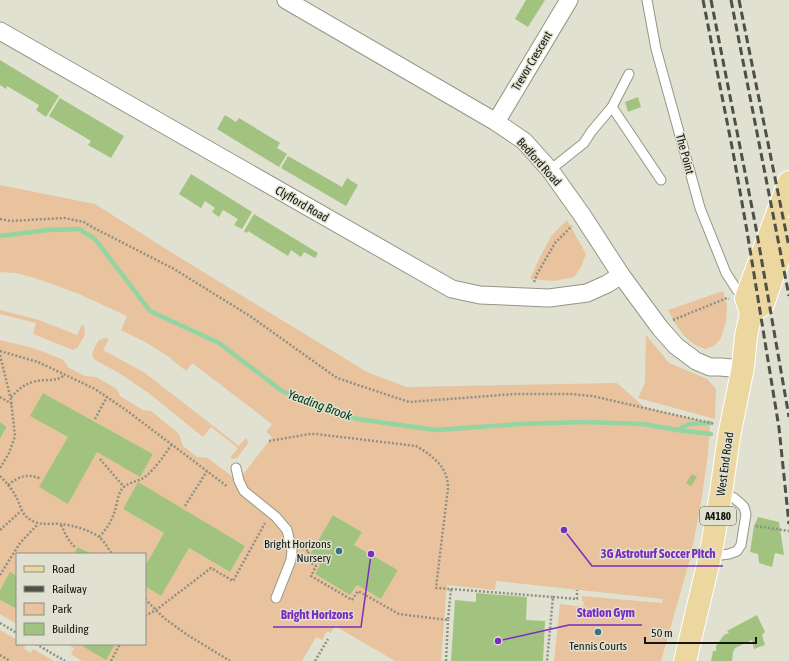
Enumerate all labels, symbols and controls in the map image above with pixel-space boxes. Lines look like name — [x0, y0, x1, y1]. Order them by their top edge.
street label: Trevor Crescent — [509, 28, 555, 93]
street label: The Point — [673, 132, 697, 176]
street label: Bedford Road — [514, 135, 564, 189]
street label: Clyfford Road — [273, 183, 331, 225]
water label: Yeading Brook — [286, 386, 355, 424]
street label: West End Road — [714, 431, 736, 497]
road number: A4180 — [700, 507, 736, 525]
place label: Bright Horizons Nursery — [264, 537, 331, 565]
callout: 3G Astroturf Soccer Pitch — [592, 541, 723, 566]
marker: Bright Horizons Nursery — [334, 546, 344, 556]
text: 3G Astroturf Soccer Pitch — [600, 546, 716, 561]
legend — [16, 553, 146, 645]
text: Road — [52, 562, 75, 576]
text: Railway — [52, 582, 87, 596]
callout: Station Gym — [569, 600, 642, 625]
text: Park — [52, 602, 73, 616]
callout: Bright Horizons — [273, 602, 361, 627]
text: Station Gym — [577, 605, 635, 620]
text: Bright Horizons — [281, 607, 354, 622]
scale bar — [645, 619, 756, 645]
text: Building — [52, 622, 90, 636]
text: 50 m — [651, 626, 673, 640]
marker: Tennis Courts — [593, 627, 603, 637]
place label: Tennis Courts — [569, 639, 627, 653]

